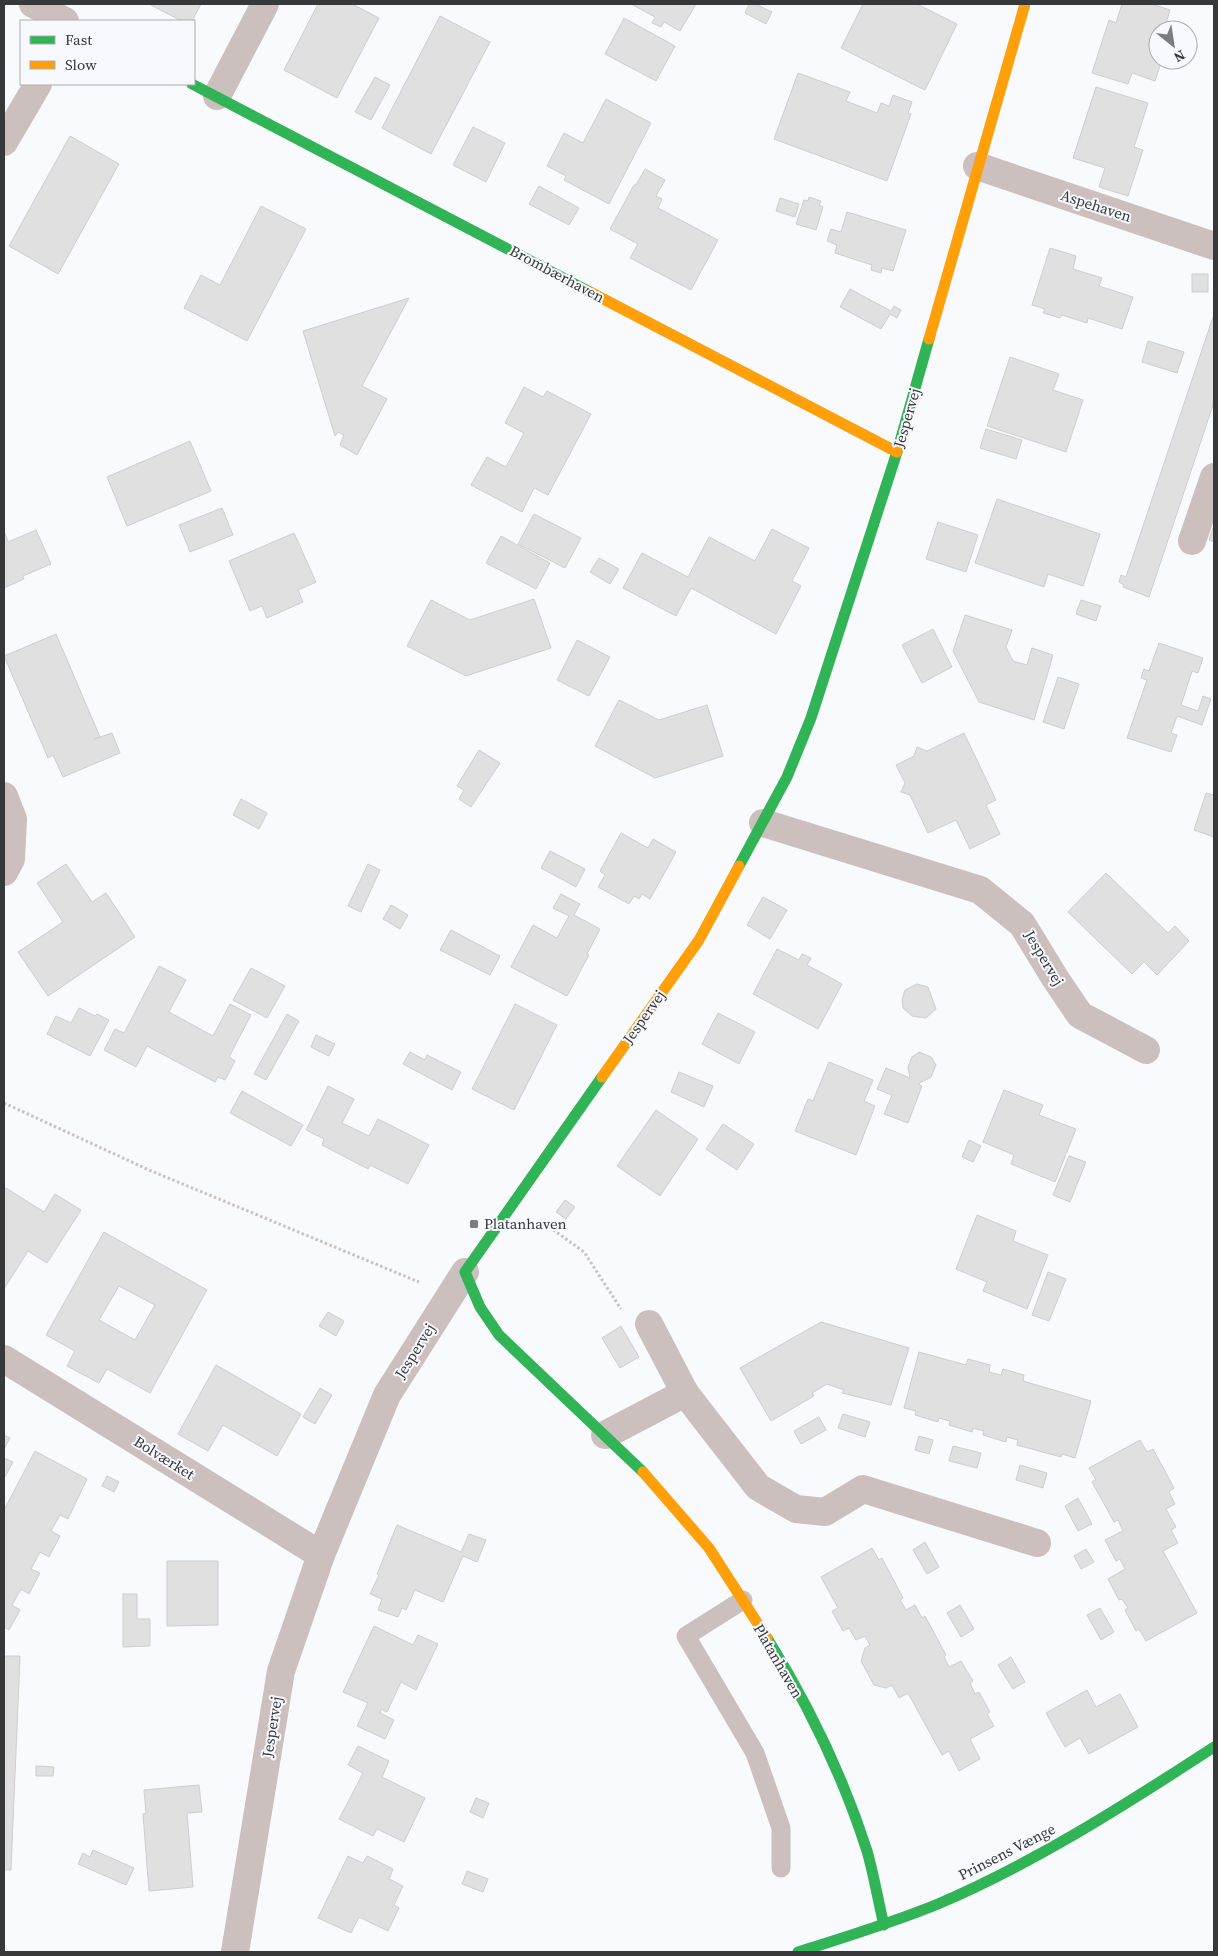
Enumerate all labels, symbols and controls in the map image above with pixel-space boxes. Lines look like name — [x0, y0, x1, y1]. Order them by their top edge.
legend — [20, 20, 195, 85]
north arrow — [1148, 20, 1198, 70]
text: Fast — [65, 29, 92, 50]
text: N — [1170, 45, 1189, 67]
text: Slow — [65, 54, 97, 75]
street label: Aspehaven — [1058, 184, 1134, 227]
street label: Brombærhaven — [506, 240, 608, 307]
street label: Jespervej — [888, 386, 925, 451]
street label: Jespervej — [1019, 925, 1069, 989]
street label: Jespervej — [617, 986, 670, 1049]
place label: Platanhaven — [484, 1213, 567, 1234]
marker: Platanhaven — [468, 1218, 480, 1230]
street label: Jespervej — [389, 1319, 440, 1383]
street label: Bolværket — [130, 1431, 199, 1484]
street label: Platanhaven — [749, 1620, 808, 1702]
street label: Jespervej — [256, 1695, 287, 1760]
street label: Prinsens Vænge — [955, 1818, 1059, 1885]

